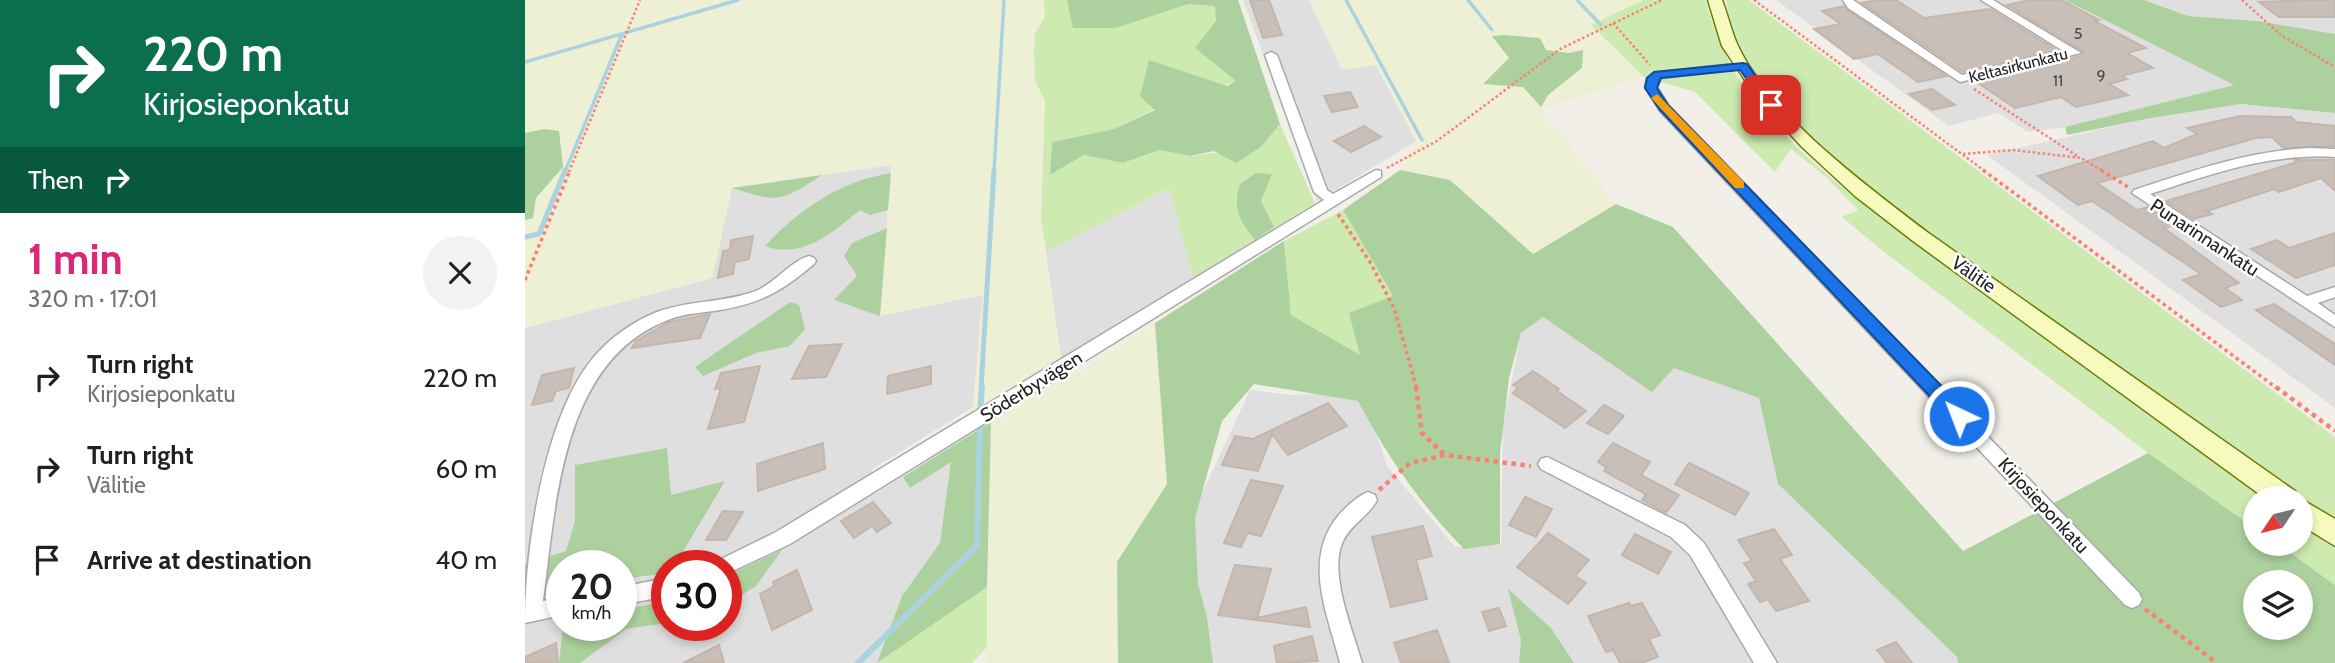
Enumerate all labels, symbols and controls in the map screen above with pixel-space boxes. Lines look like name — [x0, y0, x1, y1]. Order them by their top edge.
text: 220 m — [143, 24, 283, 83]
house number: 5 — [2074, 24, 2082, 43]
icon: right — [28, 28, 119, 119]
street label: Keltasirkunkatu — [1967, 44, 2070, 87]
house number: 9 — [2096, 66, 2106, 85]
house number: 11 — [2053, 71, 2063, 90]
pin — [1741, 75, 1801, 135]
text: Kirjosieponkatu — [143, 84, 350, 123]
icon: arrive — [1752, 86, 1790, 124]
icon: right — [98, 161, 136, 199]
text: Then — [28, 164, 84, 196]
street label: Punarinnankatu — [2146, 194, 2263, 281]
text: 1 min — [28, 233, 123, 285]
button: close — [423, 236, 497, 310]
street label: Välitie — [1947, 251, 2000, 298]
text: 320 m · 17:01 — [28, 285, 157, 313]
street label: Söderbyvägen — [976, 346, 1087, 427]
text: Turn right — [87, 348, 193, 380]
icon: right — [28, 359, 66, 397]
text: 220 m — [423, 362, 497, 394]
position arrow — [1922, 379, 1996, 453]
text: Kirjosieponkatu — [87, 380, 236, 408]
text: Turn right — [87, 439, 193, 471]
icon: right — [28, 450, 66, 488]
text: 60 m — [435, 453, 497, 485]
street label: Kirjosieponkatu — [1993, 453, 2094, 558]
text: Välitie — [87, 471, 146, 499]
north arrow — [2243, 486, 2313, 556]
map controls — [2243, 486, 2313, 640]
icon: arrive — [28, 541, 66, 579]
text: Arrive at destination — [87, 544, 312, 576]
text: 40 m — [435, 544, 497, 576]
speed limit sign: 30 — [651, 550, 742, 641]
text: 20 — [570, 565, 613, 608]
button: layers — [2243, 570, 2313, 640]
text: km/h — [572, 602, 611, 624]

